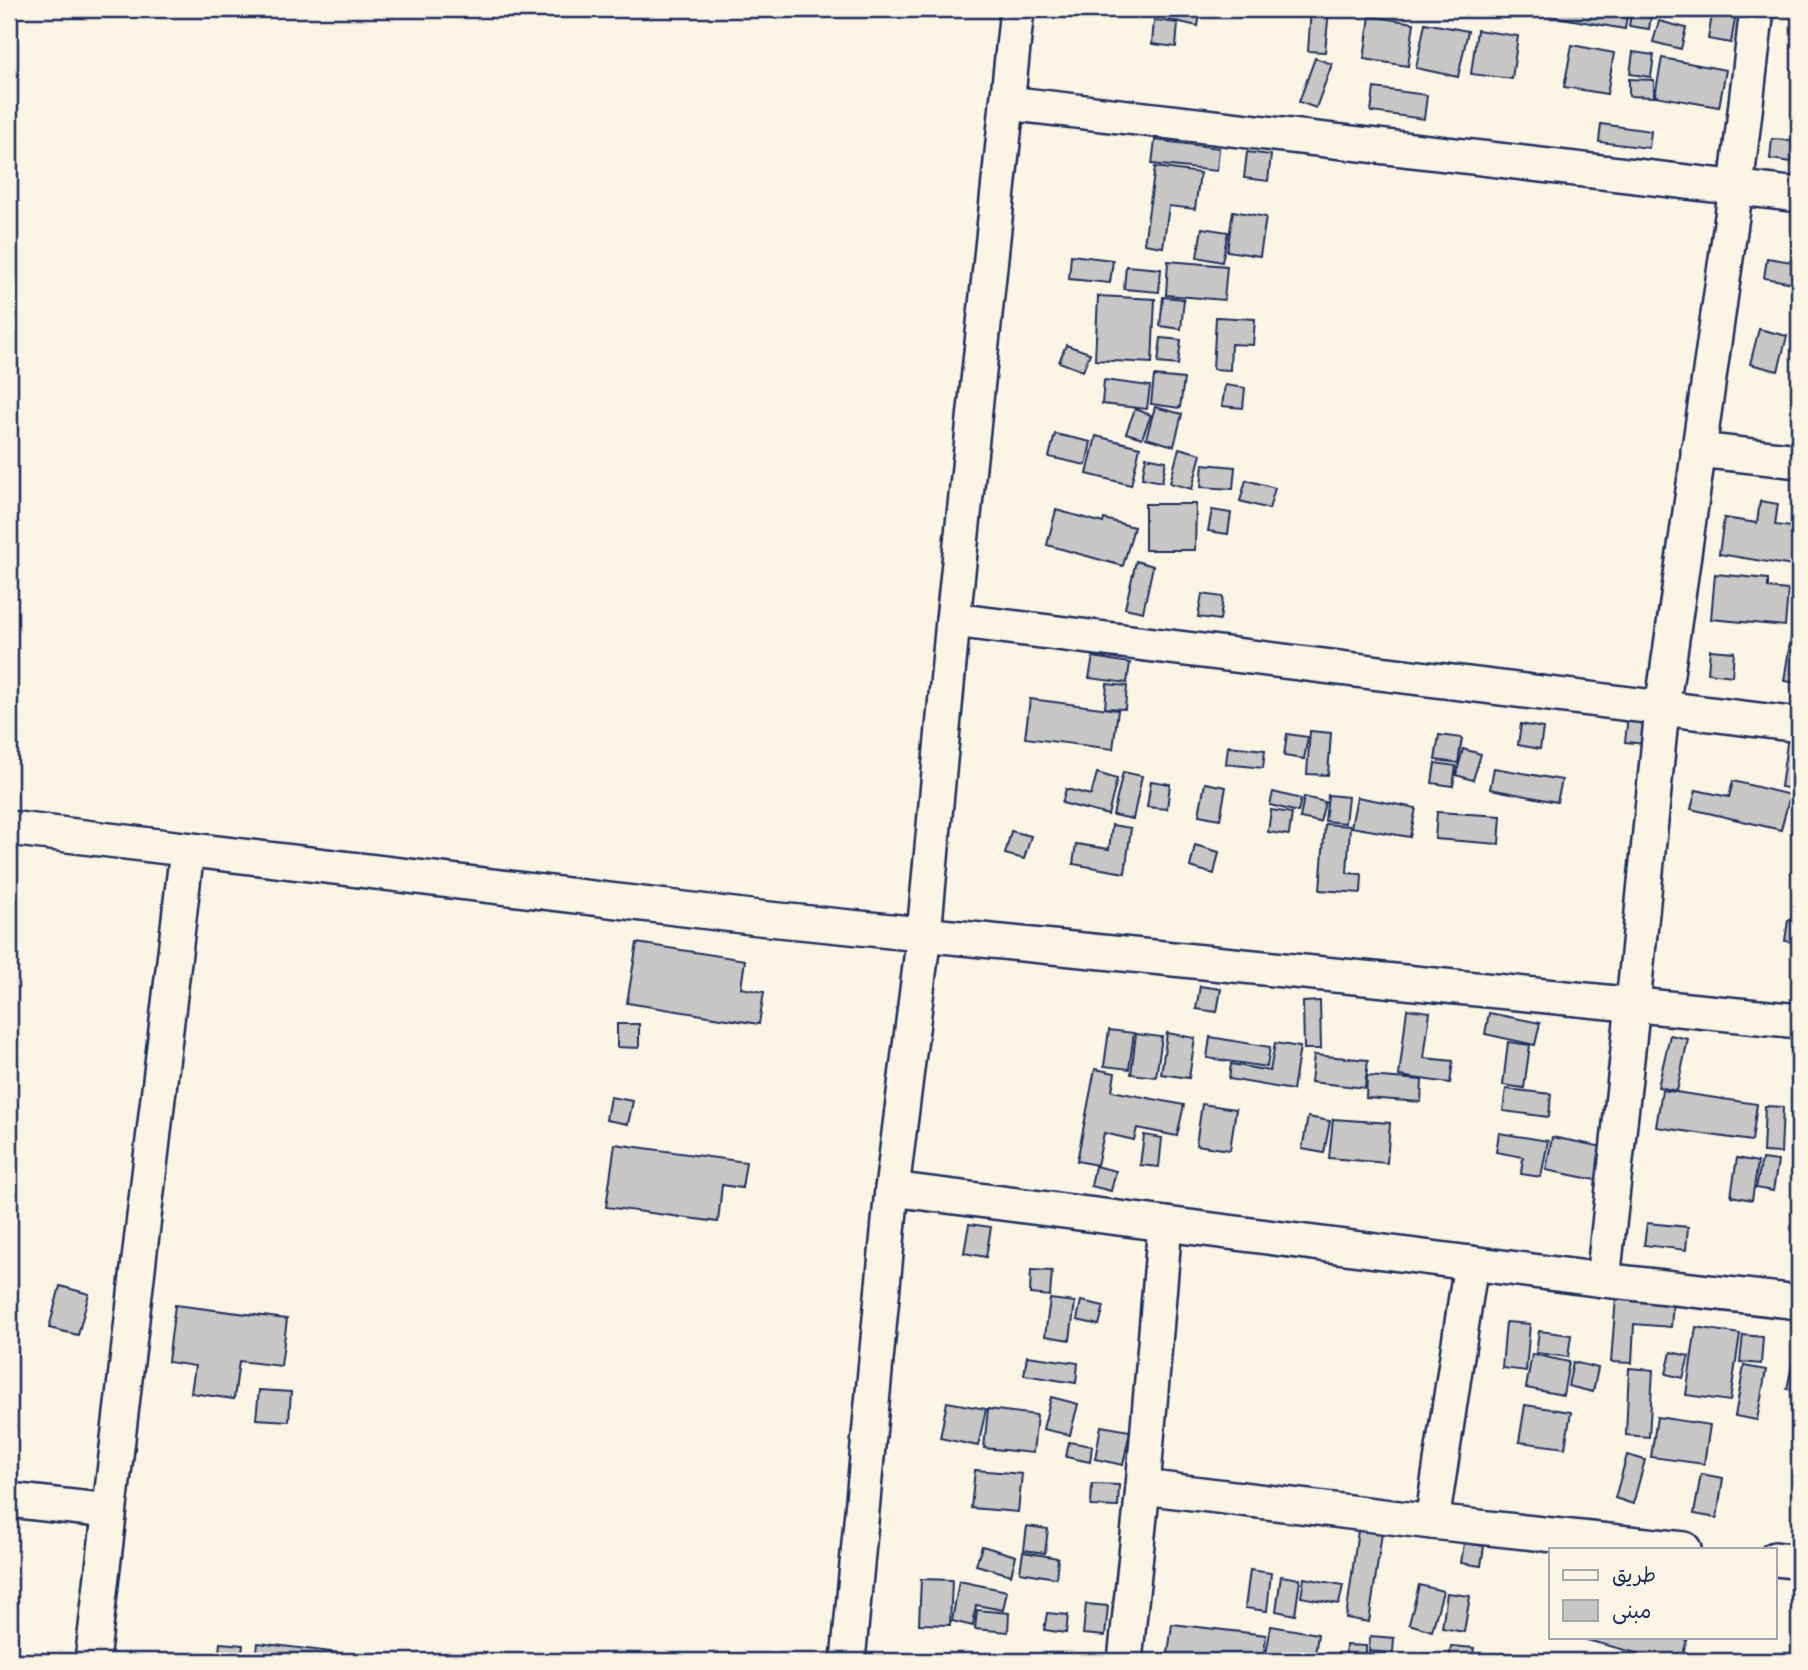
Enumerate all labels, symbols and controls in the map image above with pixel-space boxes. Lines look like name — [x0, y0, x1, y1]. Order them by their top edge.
legend — [1549, 1548, 1776, 1638]
text: طريق — [1612, 1562, 1656, 1587]
text: مبنى — [1612, 1598, 1651, 1625]

